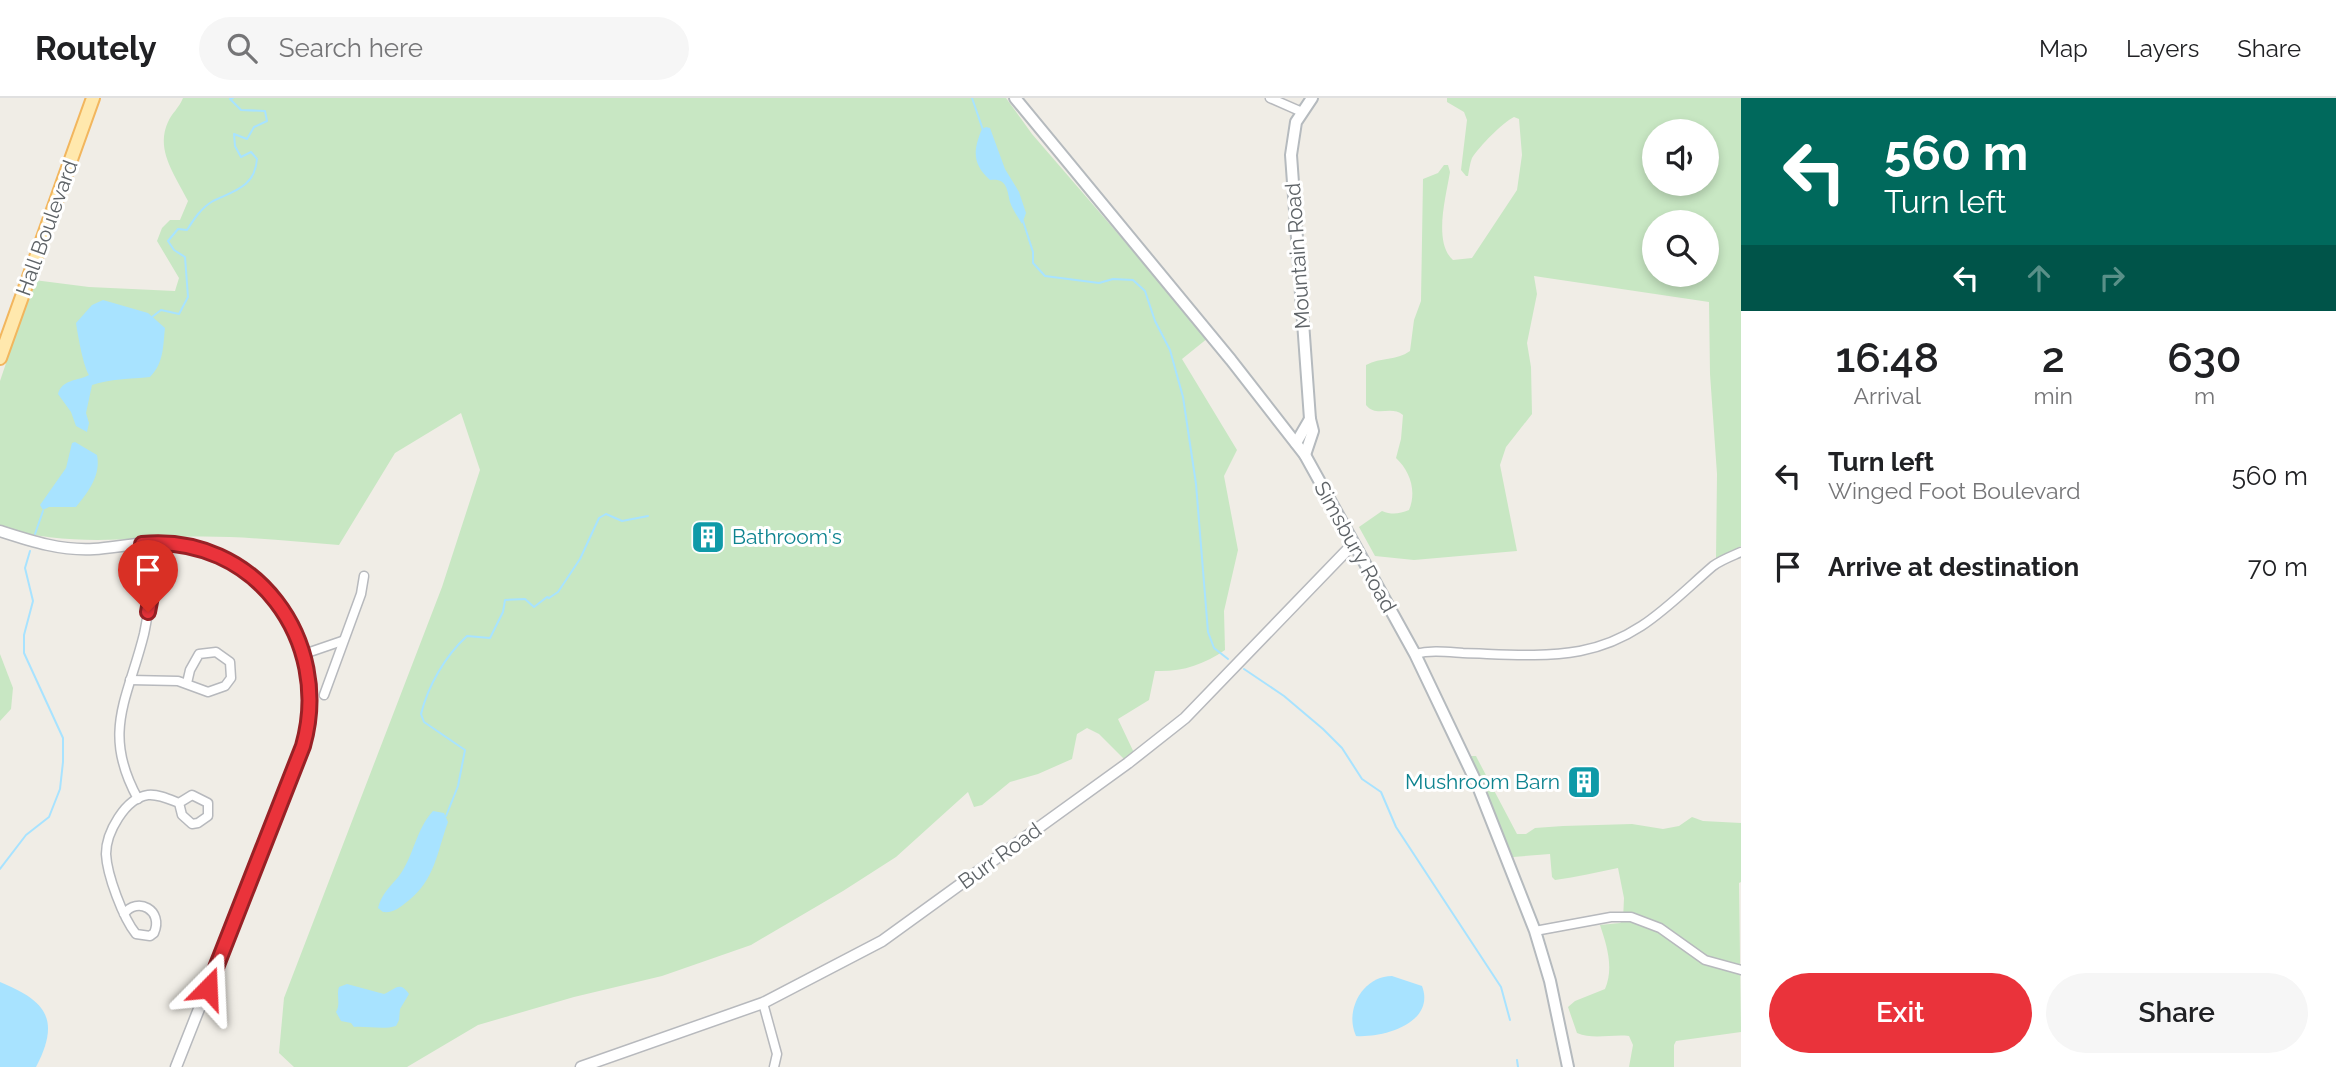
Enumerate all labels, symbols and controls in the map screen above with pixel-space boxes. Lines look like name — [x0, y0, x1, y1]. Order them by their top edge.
search box — [199, 17, 689, 80]
text: Routely — [35, 29, 157, 68]
icon: search — [223, 29, 261, 67]
text: Search here — [279, 33, 423, 63]
text: Map — [2039, 34, 2088, 63]
text: Layers — [2126, 34, 2199, 63]
text: Share — [2237, 34, 2301, 63]
map controls — [1642, 119, 1719, 287]
button: sound — [1642, 119, 1719, 196]
text: 560 m — [1884, 124, 2028, 181]
icon: left — [1769, 126, 1860, 217]
street label: Hall Boulevard — [10, 157, 83, 299]
street label: Mountain Road — [1280, 182, 1315, 330]
text: Turn left — [1884, 183, 2006, 220]
button: search — [1642, 210, 1719, 287]
icon: left — [1947, 259, 1985, 297]
icon: ahead — [2020, 259, 2058, 297]
icon: right — [2093, 259, 2131, 297]
text: 16:48 — [1835, 333, 1939, 382]
text: 2 — [2042, 333, 2065, 382]
text: 630 — [2167, 333, 2242, 382]
text: Arrival — [1853, 382, 1921, 409]
text: min — [2033, 382, 2073, 409]
text: m — [2194, 382, 2215, 409]
text: Turn left — [1828, 447, 1934, 477]
icon: left — [1769, 457, 1807, 495]
text: 560 m — [2232, 461, 2308, 491]
street label: Simsbury Road — [1309, 477, 1402, 617]
text: Winged Foot Boulevard — [1828, 477, 2081, 504]
building icon: Bathroom's — [689, 518, 727, 556]
place label: Bathroom's — [732, 524, 842, 549]
pin — [118, 540, 178, 612]
icon: arrive — [1769, 548, 1807, 586]
icon: arrive — [129, 551, 167, 589]
text: Arrive at destination — [1828, 552, 2079, 582]
text: 70 m — [2248, 552, 2308, 582]
building icon: Mushroom Barn — [1565, 763, 1603, 801]
place label: Mushroom Barn — [1405, 769, 1560, 794]
street label: Burr Road — [953, 817, 1046, 894]
position arrow — [171, 951, 245, 1025]
button: Exit — [1769, 973, 2032, 1053]
button: Share — [2046, 973, 2308, 1053]

